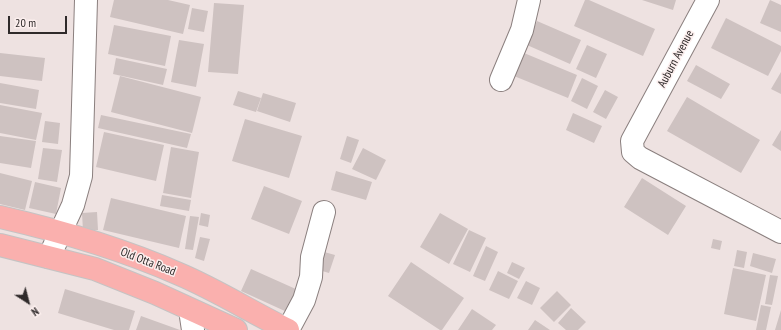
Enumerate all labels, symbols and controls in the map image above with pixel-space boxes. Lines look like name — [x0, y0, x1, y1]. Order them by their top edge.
scale bar — [10, 8, 69, 34]
text: 20 m — [15, 15, 36, 30]
street label: Auburn Avenue — [655, 28, 697, 90]
street label: Old Otta Road — [118, 245, 178, 279]
north arrow — [8, 282, 48, 322]
text: N — [29, 304, 42, 319]

